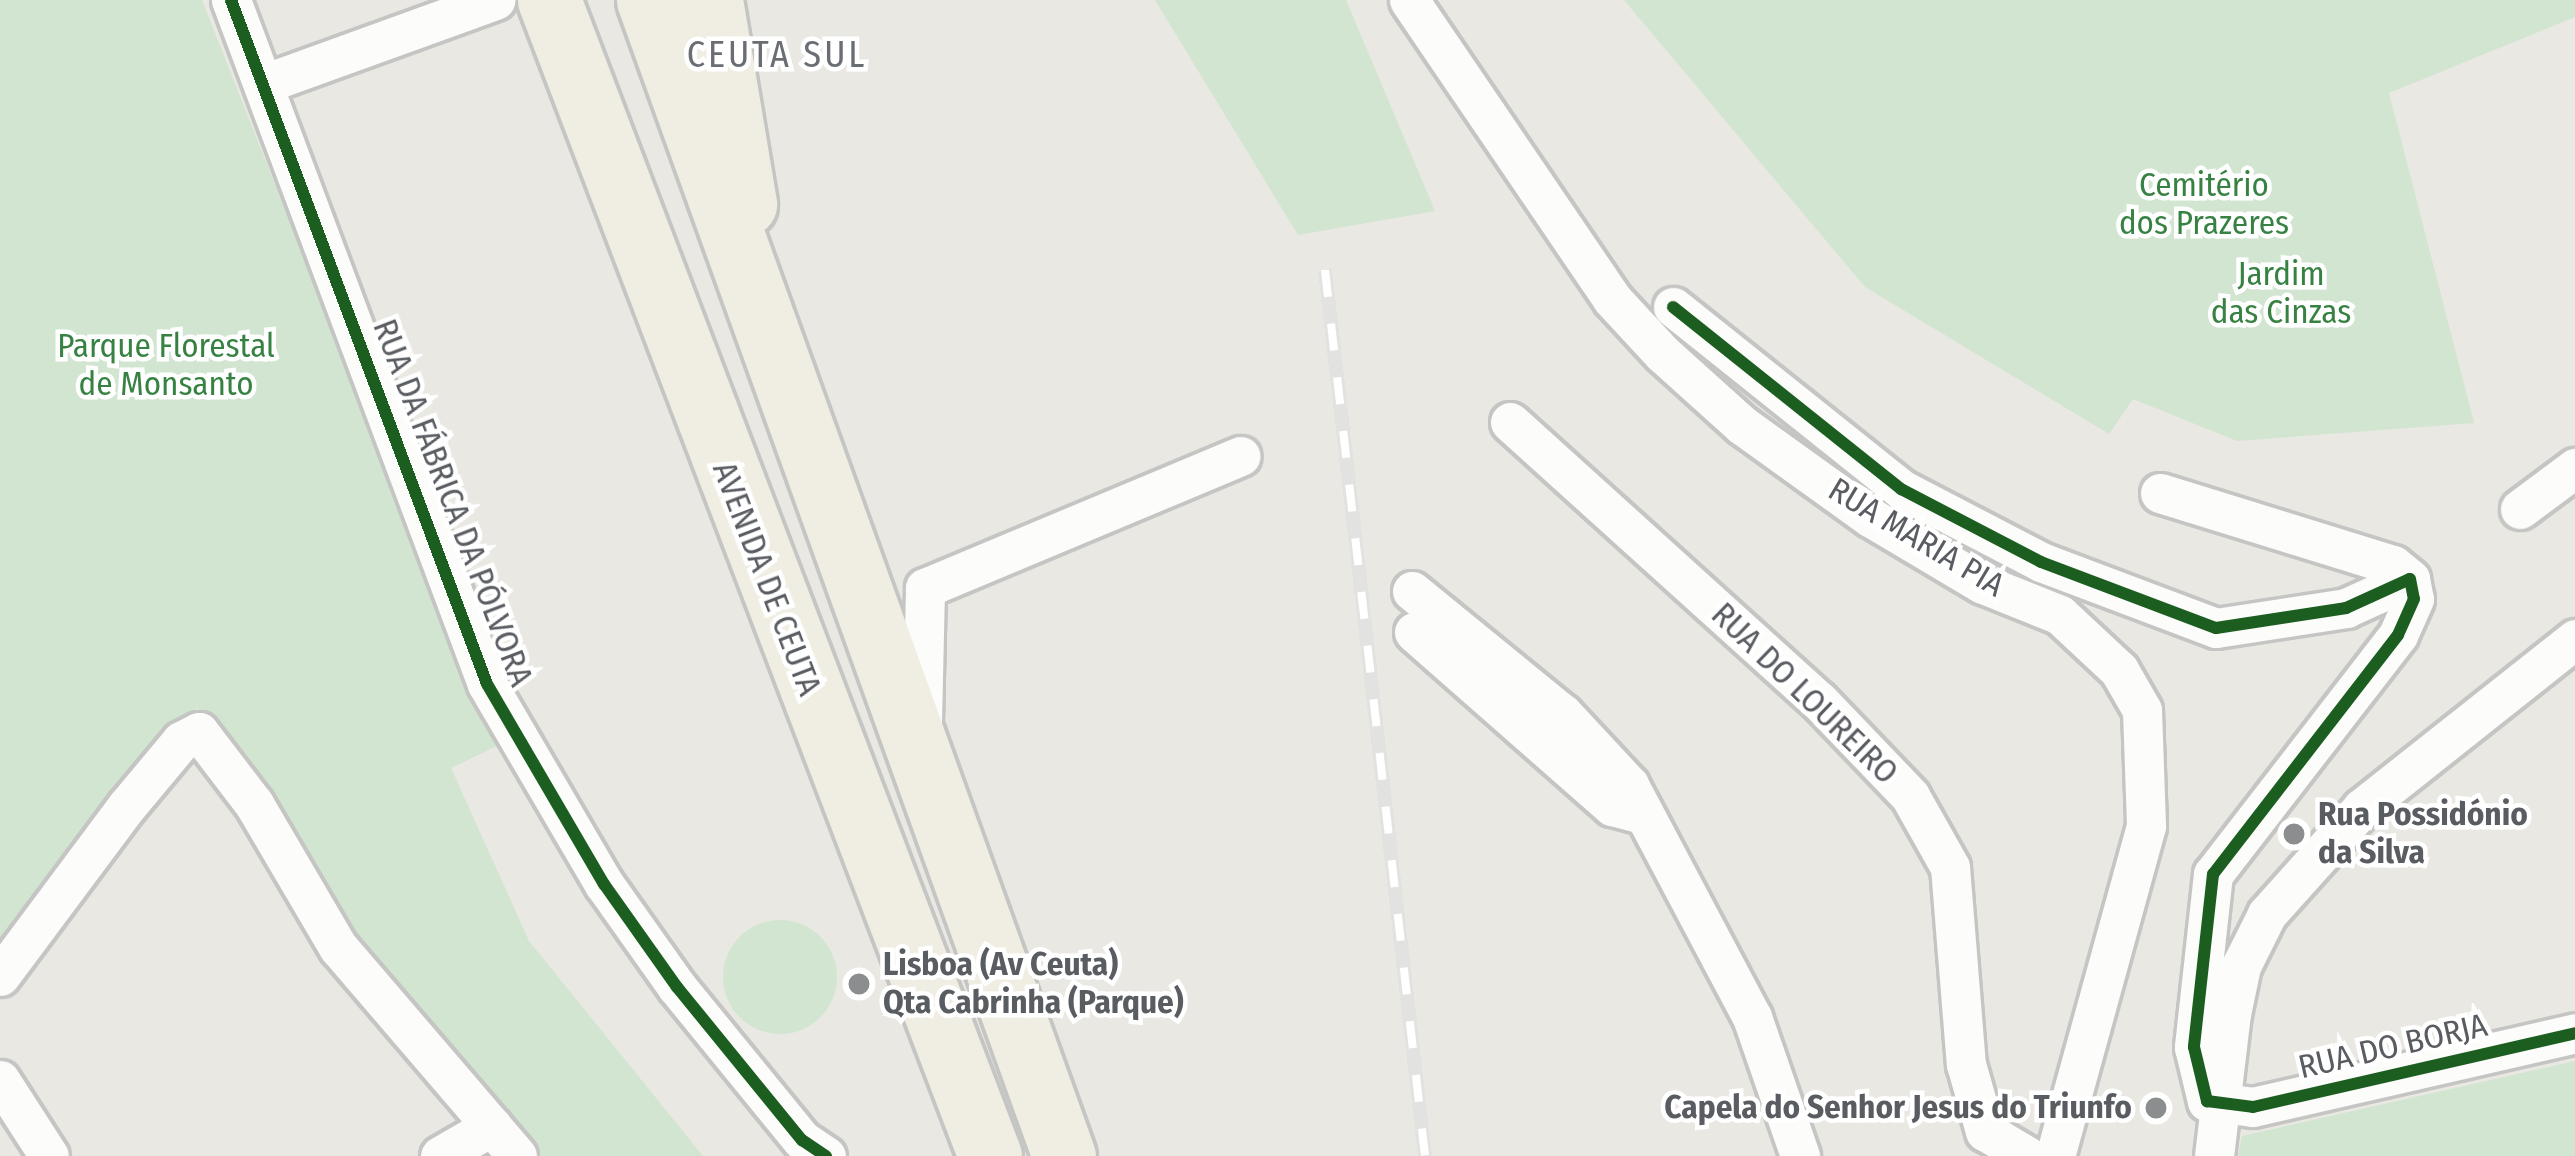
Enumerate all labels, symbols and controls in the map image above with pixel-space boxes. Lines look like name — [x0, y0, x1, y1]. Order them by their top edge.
district label: CEUTA SUL — [687, 34, 867, 78]
park label: Cemitério dos Prazeres — [2119, 166, 2289, 244]
park label: Jardim das Cinzas — [2211, 255, 2351, 333]
street label: RUA DA FÁBRICA DA PÓLVORA — [364, 314, 540, 692]
park label: Parque Florestal de Monsanto — [57, 327, 275, 405]
street label: AVENIDA DE CEUTA — [703, 457, 829, 701]
street label: RUA MARIA PIA — [1821, 470, 2011, 606]
street label: RUA DO LOUREIRO — [1703, 595, 1905, 793]
place label: Rua Possidónio da Silva — [2318, 795, 2528, 873]
marker: Rua Possidónio da Silva — [2281, 821, 2307, 847]
place label: Lisboa (Av Ceuta) Qta Cabrinha (Parque) — [883, 945, 1184, 1023]
marker: Lisboa (Av Ceuta) Qta Cabrinha (Parque) — [846, 971, 872, 997]
street label: RUA DO BORJA — [2295, 1006, 2491, 1088]
place label: Capela do Senhor Jesus do Triunfo — [1664, 1088, 2132, 1128]
marker: Capela do Senhor Jesus do Triunfo — [2143, 1095, 2169, 1121]

